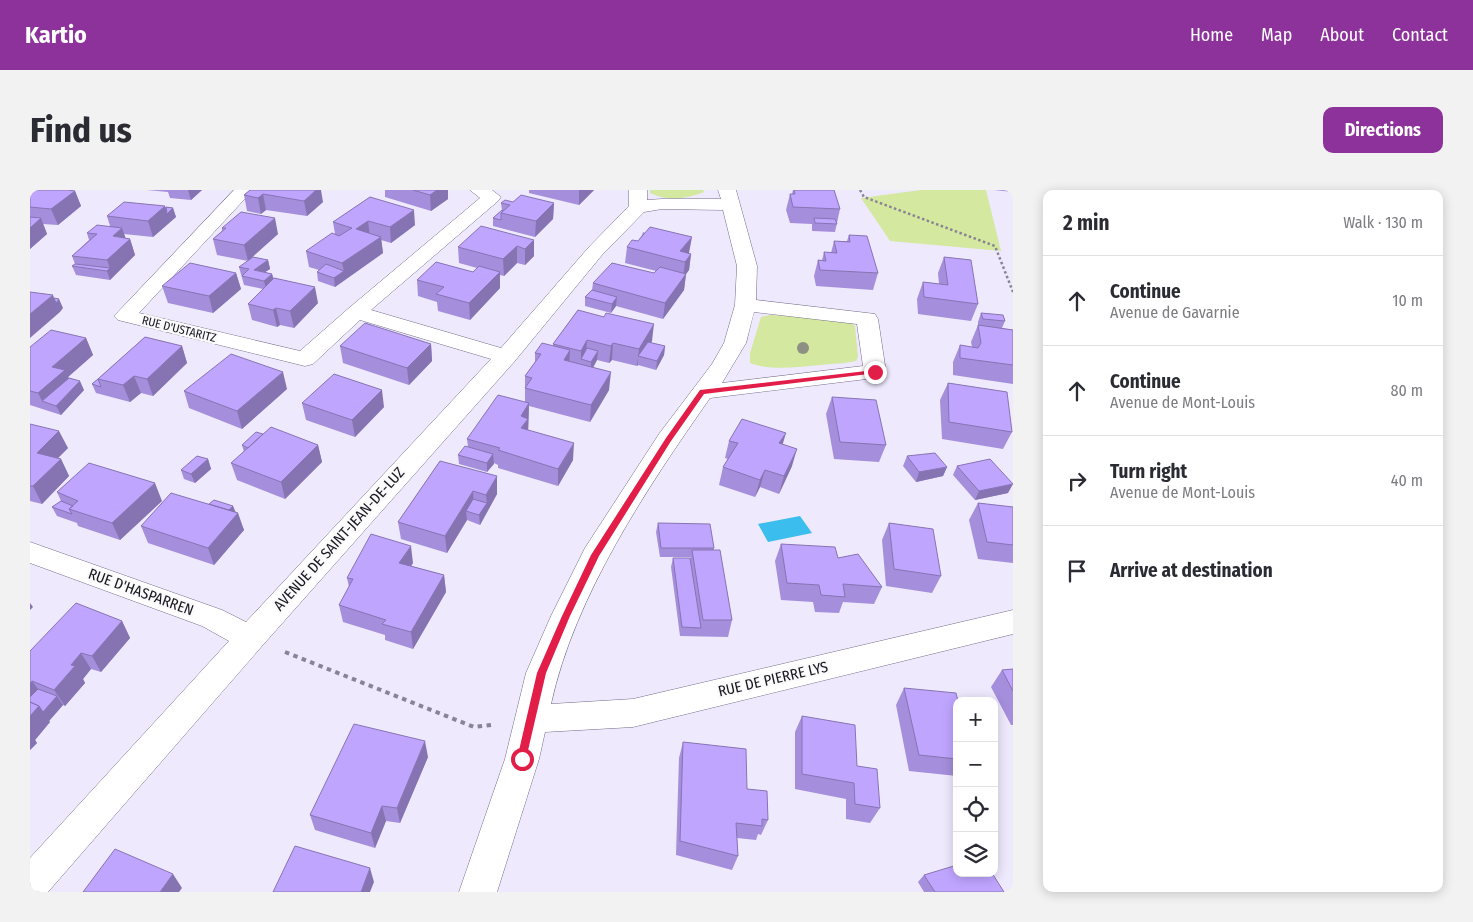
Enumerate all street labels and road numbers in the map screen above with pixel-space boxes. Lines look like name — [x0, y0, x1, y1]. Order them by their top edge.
street label: RUE D'USTARITZ — [140, 313, 218, 345]
street label: AVENUE DE SAINT-JEAN-DE-LUZ — [270, 464, 408, 614]
street label: RUE D'HASPARREN — [86, 565, 196, 619]
street label: RUE DE PIERRE LYS — [716, 658, 830, 700]

